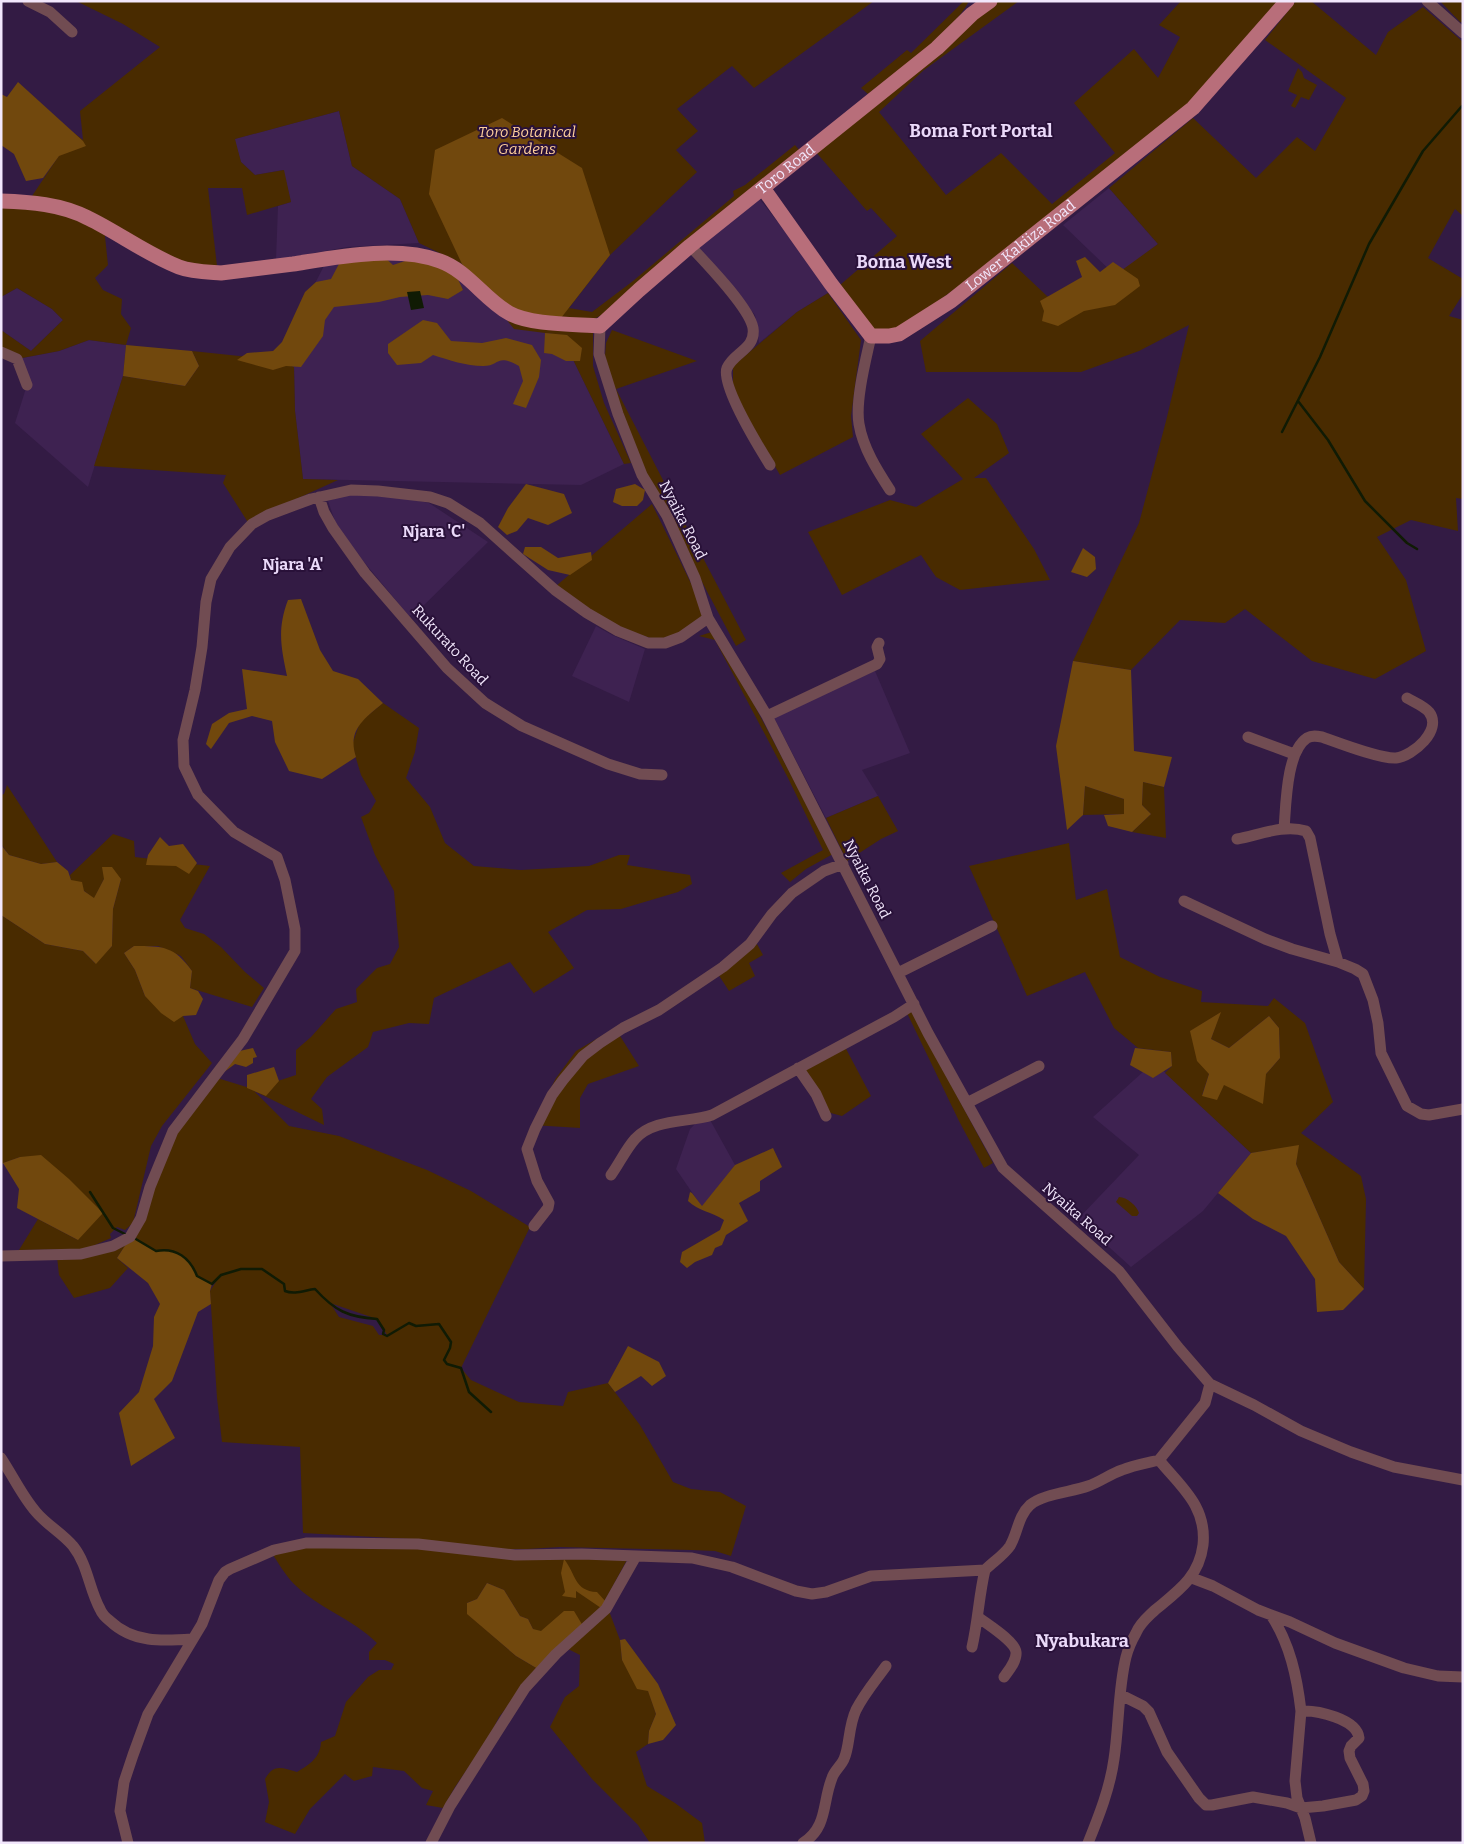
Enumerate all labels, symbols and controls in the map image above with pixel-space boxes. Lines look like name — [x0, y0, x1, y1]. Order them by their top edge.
district label: Boma Fort Portal — [909, 120, 1053, 142]
park label: Toro Botanical Gardens — [478, 123, 576, 158]
street label: Toro Road — [753, 140, 819, 198]
street label: Lower Kakiiza Road — [962, 196, 1079, 295]
district label: Boma West — [856, 251, 952, 273]
street label: Nyaika Road — [655, 477, 711, 563]
district label: Njara 'C' — [403, 522, 465, 541]
district label: Njara 'A' — [262, 555, 324, 574]
street label: Rukurato Road — [408, 601, 492, 689]
street label: Nyaika Road — [839, 836, 895, 922]
street label: Nyaika Road — [1039, 1179, 1116, 1249]
district label: Nyabukara — [1035, 1630, 1129, 1652]

